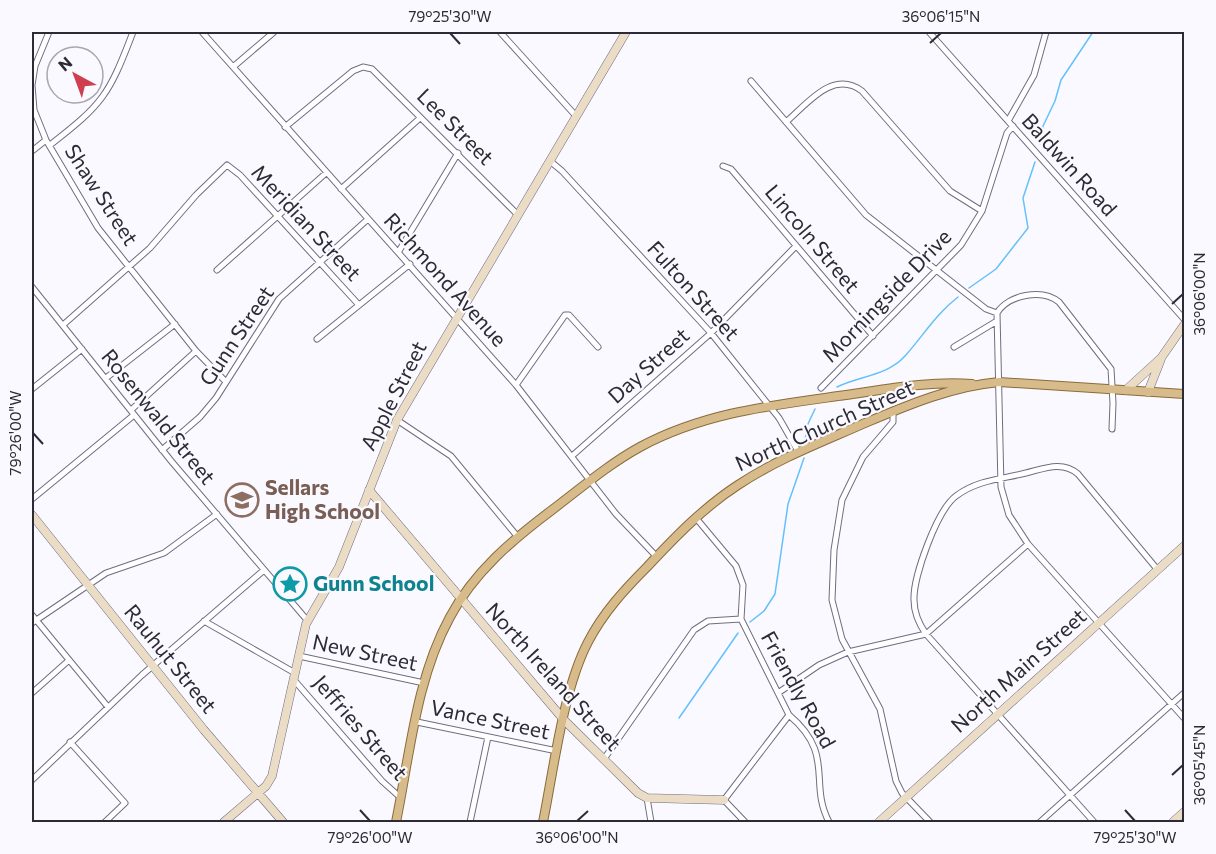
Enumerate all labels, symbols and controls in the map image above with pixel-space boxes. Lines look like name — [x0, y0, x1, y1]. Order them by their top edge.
text: 79°25'30"W — [408, 7, 492, 25]
text: 36°06'15"N — [902, 7, 980, 25]
north arrow — [45, 45, 105, 105]
text: N — [54, 52, 76, 74]
street label: Lee Street — [413, 83, 499, 169]
street label: Baldwin Road — [1018, 108, 1123, 220]
street label: Shaw Street — [60, 139, 144, 249]
street label: Meridian Street — [247, 159, 367, 285]
street label: Lincoln Street — [761, 179, 866, 297]
street label: Richmond Avenue — [380, 207, 513, 351]
street label: Morningside Drive — [816, 223, 956, 366]
street label: Fulton Street — [643, 235, 745, 345]
text: 36°06'00"N — [1190, 252, 1208, 336]
street label: Gunn Street — [193, 281, 278, 390]
street label: Day Street — [602, 322, 694, 408]
street label: Apple Street — [354, 337, 431, 454]
street label: Rosenwald Street — [97, 343, 221, 489]
street label: North Church Street — [731, 374, 918, 475]
text: 79°26'00"W — [6, 391, 24, 475]
place label: Sellars High School — [265, 474, 380, 523]
school or university icon: Sellars High School — [224, 482, 260, 518]
place icon: Gunn School — [272, 566, 308, 602]
place label: Gunn School — [313, 570, 434, 595]
street label: North Ireland Street — [481, 597, 627, 755]
street label: Rauhut Street — [120, 599, 223, 717]
street label: North Main Street — [945, 603, 1091, 737]
street label: Friendly Road — [757, 626, 842, 752]
street label: New Street — [310, 628, 420, 675]
street label: Jeffries Street — [309, 669, 414, 785]
street label: Vance Street — [428, 694, 552, 743]
text: 36°05'45"N — [1190, 725, 1208, 805]
text: 79°26'00"W — [328, 828, 412, 846]
text: 36°06'00"N — [535, 828, 619, 846]
text: 79°25'30"W — [1093, 828, 1177, 846]

